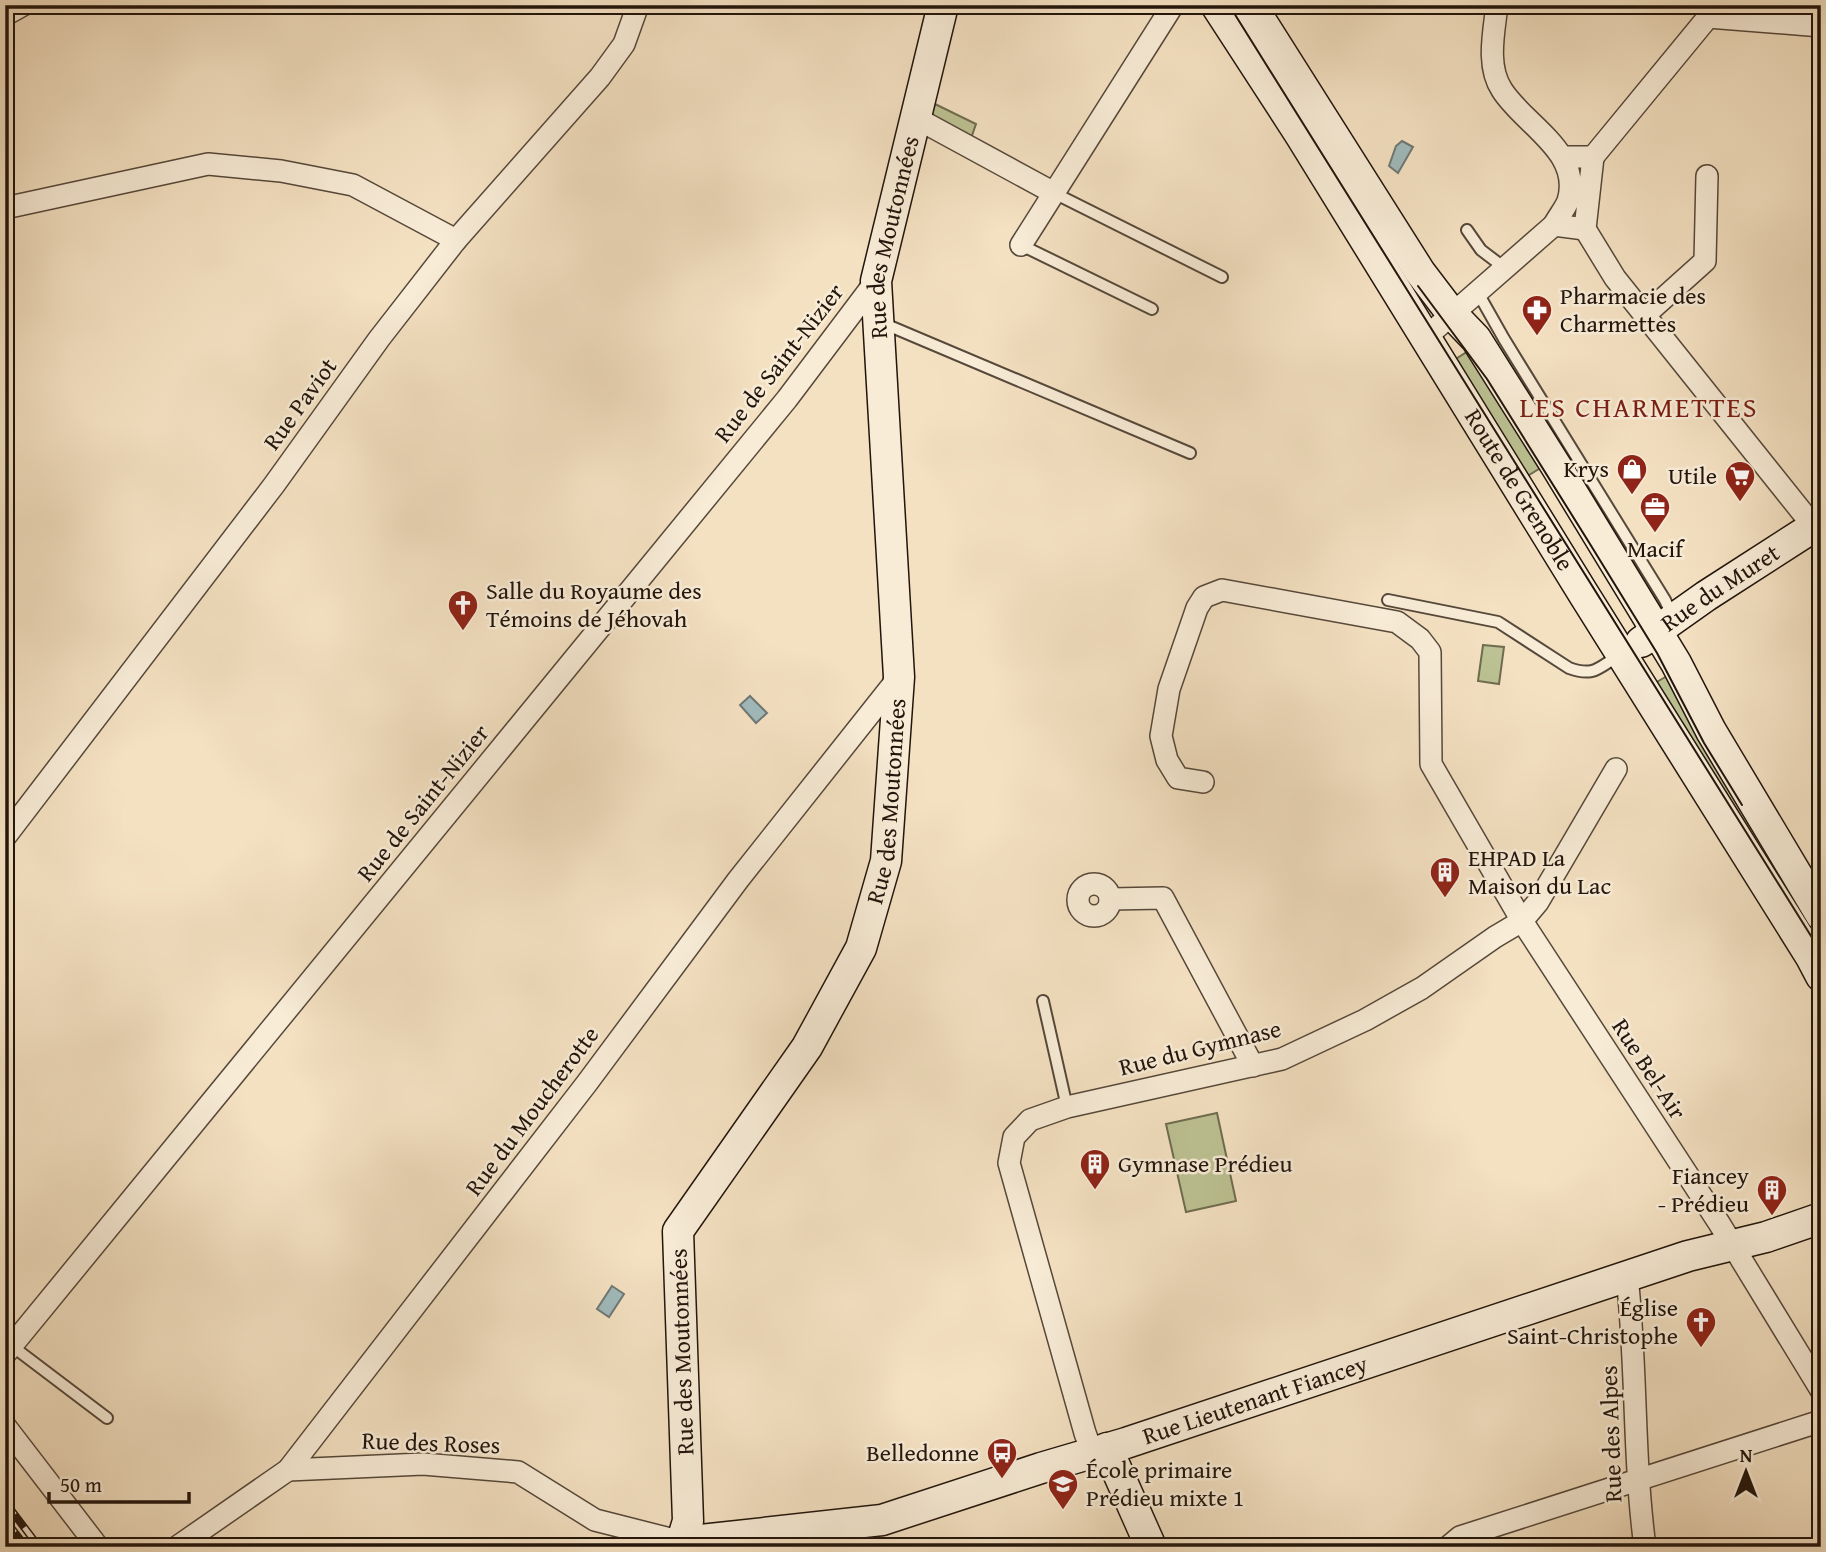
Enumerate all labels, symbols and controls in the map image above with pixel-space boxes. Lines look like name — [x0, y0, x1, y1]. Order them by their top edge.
street label: Rue des Moutonnées — [858, 132, 928, 340]
street label: Rue de Saint-Nizier — [705, 276, 852, 450]
place label: Pharmacie des Charmettes — [1560, 278, 1706, 341]
pharmacy icon: Pharmacie des Charmettes — [1520, 293, 1554, 337]
street label: Rue Paviot — [254, 350, 345, 457]
district label: LES CHARMETTES — [1520, 386, 1758, 427]
street label: Route de Grenoble — [1456, 402, 1583, 577]
place label: Krys — [1563, 451, 1609, 486]
shop icon: Krys — [1615, 452, 1649, 496]
place label: Utile — [1668, 458, 1717, 493]
supermarket icon: Utile — [1723, 459, 1757, 503]
office icon: Macif — [1638, 490, 1672, 534]
place label: Macif — [1627, 531, 1685, 566]
street label: Rue du Muret — [1653, 535, 1787, 640]
place label: Salle du Royaume des Témoins de Jéhovah — [486, 573, 702, 636]
church icon: Salle du Royaume des Témoins de Jéhovah — [446, 588, 480, 632]
street label: Rue des Moutonnées — [857, 697, 914, 908]
street label: Rue de Saint-Nizier — [348, 716, 497, 889]
place label: EHPAD La Maison du Lac — [1468, 840, 1611, 903]
building icon: EHPAD La Maison du Lac — [1428, 855, 1462, 899]
street label: Rue du Gymnase — [1115, 1010, 1285, 1085]
street label: Rue Bel-Air — [1604, 1011, 1695, 1126]
street label: Rue du Moucherotte — [456, 1019, 607, 1203]
place label: Gymnase Prédieu — [1118, 1146, 1292, 1181]
building icon: Gymnase Prédieu — [1078, 1147, 1112, 1191]
place label: Fiancey - Prédieu — [1658, 1158, 1749, 1221]
building icon: Fiancey - Prédieu — [1755, 1173, 1789, 1217]
street label: Rue des Moutonnées — [660, 1248, 703, 1456]
place label: Église Saint-Christophe — [1507, 1290, 1678, 1353]
church icon: Église Saint-Christophe — [1684, 1305, 1718, 1349]
street label: Rue Lieutenant Fiancey — [1138, 1346, 1372, 1453]
street label: Rue des Alpes — [1591, 1365, 1630, 1503]
street label: Rue des Roses — [361, 1423, 501, 1462]
place label: Belledonne — [866, 1435, 979, 1470]
bus stop icon: Belledonne — [985, 1436, 1019, 1480]
north arrow — [1710, 1436, 1780, 1506]
text: N — [1740, 1441, 1753, 1469]
place label: École primaire Prédieu mixte 1 — [1086, 1452, 1244, 1515]
scale bar — [49, 1461, 189, 1505]
school or university icon: École primaire Prédieu mixte 1 — [1046, 1467, 1080, 1511]
text: 50 m — [60, 1469, 102, 1500]

